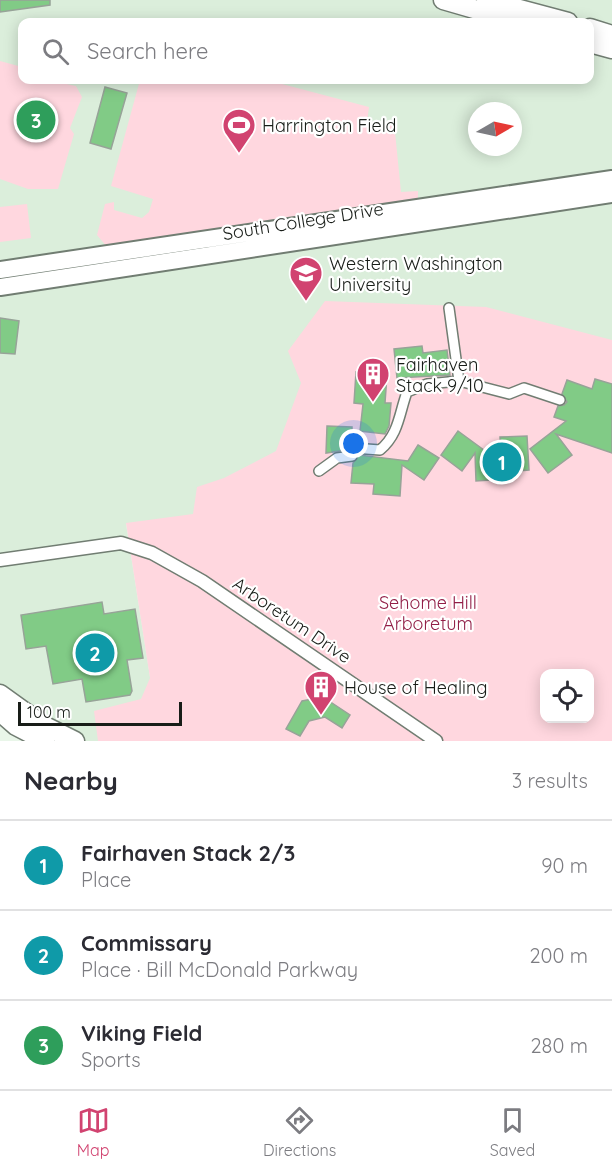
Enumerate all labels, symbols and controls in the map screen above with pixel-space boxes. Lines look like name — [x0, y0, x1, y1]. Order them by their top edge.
search box — [18, 18, 594, 84]
icon: search — [39, 35, 72, 68]
text: Search here — [87, 37, 208, 65]
pin: 3 — [16, 98, 56, 142]
north arrow — [468, 102, 522, 156]
sports icon: Harrington Field — [221, 107, 257, 154]
place label: Harrington Field — [262, 114, 397, 137]
street label: South College Drive — [221, 197, 385, 245]
place label: Western Washington University — [329, 252, 503, 296]
school or university icon: Western Washington University — [288, 255, 324, 302]
place label: Fairhaven Stack 9/10 — [396, 353, 484, 397]
building icon: Fairhaven Stack 9/10 — [355, 356, 391, 403]
your location — [339, 429, 368, 458]
pin: 1 — [482, 440, 522, 484]
street label: Arboretum Drive — [228, 572, 356, 668]
park label: Sehome Hill Arboretum — [379, 591, 477, 635]
pin: 2 — [76, 630, 115, 676]
building icon: House of Healing — [303, 669, 339, 716]
map controls — [540, 669, 594, 723]
button: locate — [540, 669, 594, 723]
place label: House of Healing — [344, 676, 488, 699]
scale bar — [18, 699, 182, 726]
text: 100 m — [27, 702, 71, 722]
text: Nearby — [24, 764, 118, 797]
text: 3 results — [512, 768, 588, 793]
text: Fairhaven Stack 2/3 — [81, 839, 295, 867]
text: 1 — [40, 853, 47, 878]
text: 90 m — [541, 853, 588, 878]
text: Place — [81, 867, 131, 892]
text: Commissary — [81, 929, 212, 957]
text: 2 — [38, 943, 49, 968]
text: 200 m — [529, 943, 588, 968]
text: Place · Bill McDonald Parkway — [81, 957, 358, 982]
text: Viking Field — [81, 1019, 202, 1047]
text: 3 — [38, 1033, 49, 1058]
text: 280 m — [531, 1033, 588, 1058]
text: Sports — [81, 1047, 141, 1072]
tab: Map — [77, 1104, 110, 1160]
tab: Directions — [263, 1104, 336, 1160]
tab: Saved — [490, 1104, 535, 1160]

